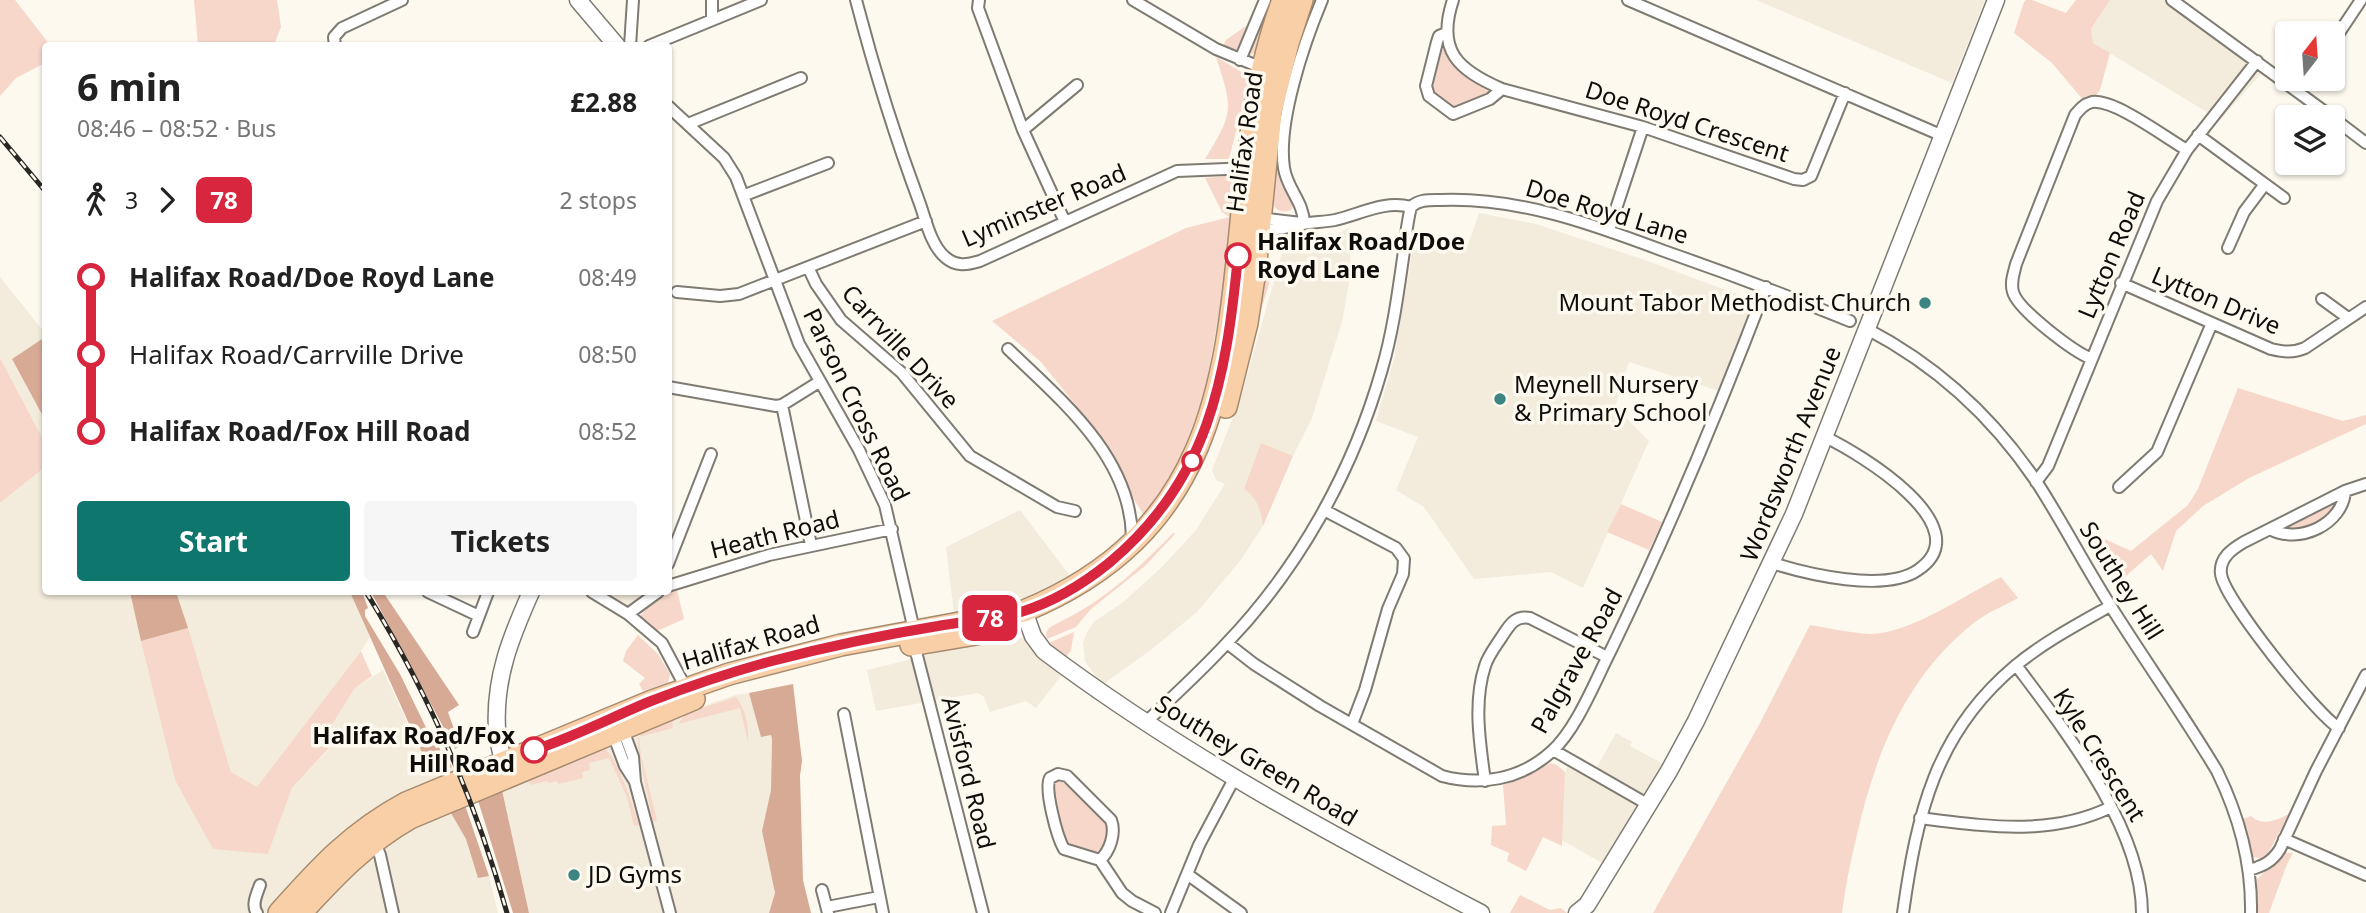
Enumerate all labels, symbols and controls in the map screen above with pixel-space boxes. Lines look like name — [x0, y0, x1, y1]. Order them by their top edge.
north arrow — [2275, 21, 2345, 91]
map controls — [2275, 21, 2345, 175]
text: 6 min — [77, 60, 182, 112]
street label: Halifax Road — [1217, 69, 1270, 214]
street label: Doe Royd Crescent — [1581, 72, 1794, 169]
text: £2.88 — [570, 84, 637, 120]
button: layers — [2275, 105, 2345, 175]
text: 08:46 – 08:52 · Bus — [77, 112, 276, 144]
street label: Lyminster Road — [956, 155, 1131, 254]
street label: Doe Royd Lane — [1522, 170, 1693, 251]
icon: walk — [77, 181, 115, 219]
icon: forward — [148, 181, 186, 219]
text: 78 — [210, 183, 238, 216]
text: 3 — [125, 184, 138, 216]
text: 2 stops — [559, 184, 637, 216]
street label: Lytton Road — [2069, 186, 2152, 323]
place label: Halifax Road/Doe Royd Lane — [1257, 224, 1465, 285]
marker: Halifax Road/Doe Royd Lane — [1225, 243, 1251, 269]
street label: Lytton Drive — [2147, 258, 2286, 342]
text: Halifax Road/Doe Royd Lane — [129, 259, 494, 295]
text: 08:49 — [578, 261, 637, 293]
street label: Carrville Drive — [835, 277, 967, 415]
place label: Mount Tabor Methodist Church — [1559, 285, 1911, 318]
marker: Mount Tabor Methodist Church — [1917, 295, 1933, 311]
street label: Parson Cross Road — [796, 302, 918, 506]
text: Halifax Road/Carrville Drive — [129, 336, 464, 372]
text: 08:50 — [578, 338, 637, 370]
street label: Wordsworth Avenue — [1731, 341, 1848, 566]
place label: Meynell Nursery & Primary School — [1514, 367, 1708, 428]
marker: Meynell Nursery & Primary School — [1492, 391, 1508, 407]
text: Halifax Road/Fox Hill Road — [129, 413, 471, 449]
text: 08:52 — [578, 415, 637, 447]
unlabelled marker — [1182, 451, 1202, 471]
button: Start — [77, 501, 350, 581]
button: Tickets — [364, 501, 637, 581]
street label: Heath Road — [707, 502, 843, 566]
street label: Southey Hill — [2073, 515, 2172, 646]
street label: Palgrave Road — [1522, 582, 1629, 739]
line badge: 78 — [958, 595, 1021, 641]
text: 78 — [976, 601, 1004, 634]
street label: Halifax Road — [678, 606, 823, 677]
street label: Kyle Crescent — [2046, 681, 2155, 827]
street label: Southey Green Road — [1150, 686, 1364, 833]
street label: Avisford Road — [935, 693, 1004, 852]
place label: Halifax Road/Fox Hill Road — [312, 718, 515, 779]
marker: Halifax Road/Fox Hill Road — [521, 737, 547, 763]
place label: JD Gyms — [586, 857, 682, 890]
marker: JD Gyms — [566, 867, 582, 883]

